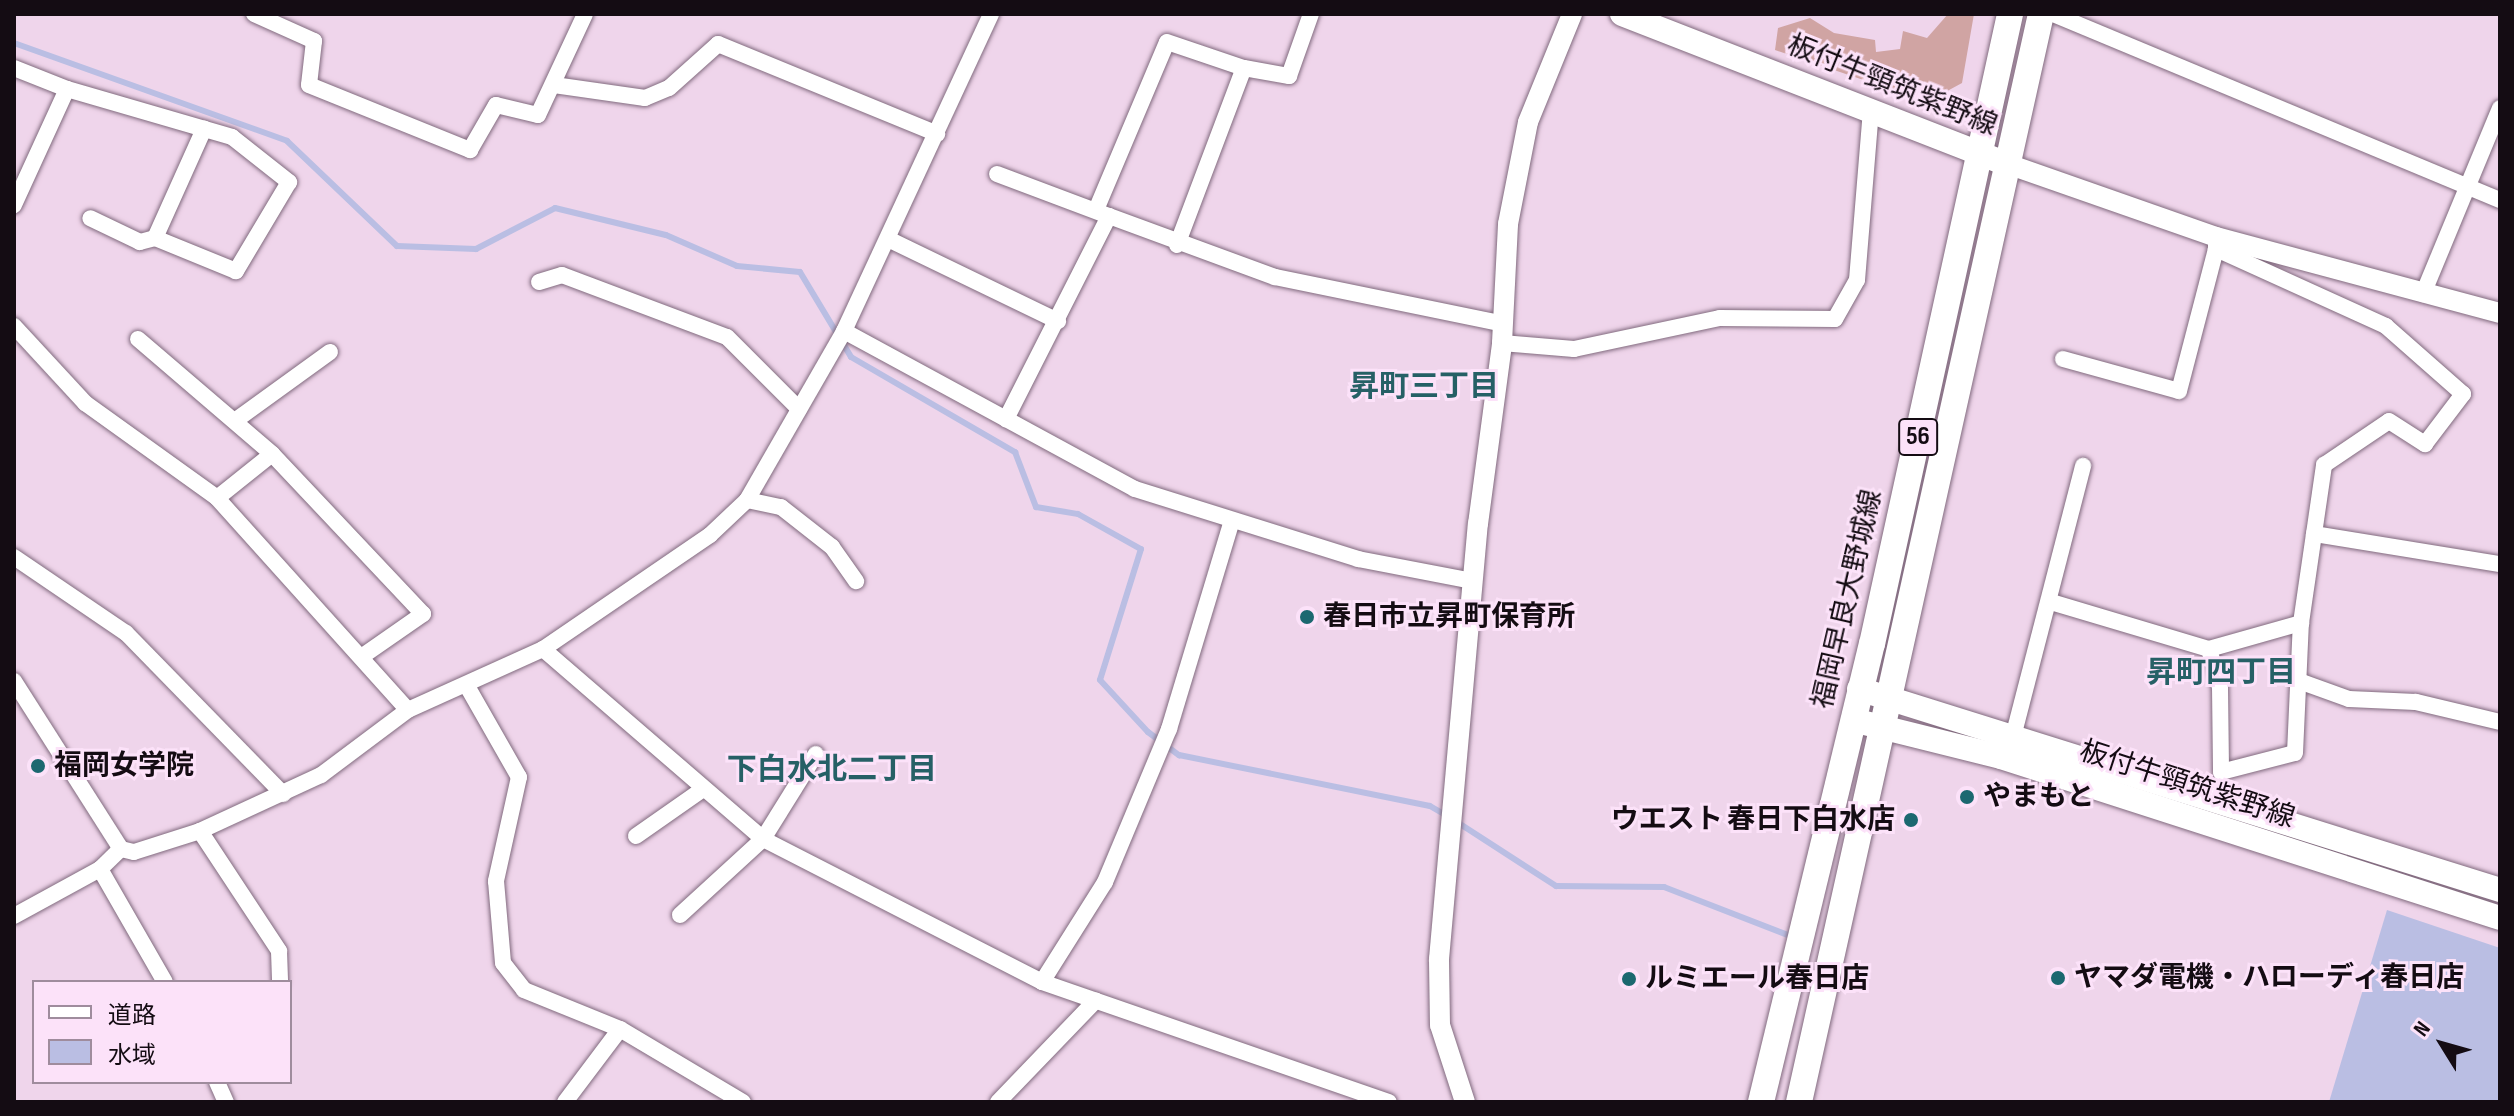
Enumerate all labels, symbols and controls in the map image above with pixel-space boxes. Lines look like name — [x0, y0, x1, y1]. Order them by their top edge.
street label: 板付牛頸筑紫野線 — [1782, 28, 2002, 144]
district label: 昇町三丁目 — [1349, 369, 1499, 405]
road number: 56 — [1898, 415, 1938, 459]
street label: 福岡早良大野城線 — [1806, 486, 1890, 712]
place label: 春日市立昇町保育所 — [1323, 600, 1575, 634]
marker: 春日市立昇町保育所 — [1298, 608, 1316, 626]
district label: 昇町四丁目 — [2146, 655, 2296, 691]
street label: 板付牛頸筑紫野線 — [2075, 734, 2299, 836]
place label: 福岡女学院 — [54, 749, 194, 783]
district label: 下白水北二丁目 — [727, 752, 937, 788]
marker: 福岡女学院 — [29, 757, 47, 775]
place label: やまもと — [1983, 780, 2095, 814]
marker: やまもと — [1958, 788, 1976, 806]
place label: ウエスト 春日下白水店 — [1611, 803, 1895, 837]
marker: ウエスト 春日下白水店 — [1902, 811, 1920, 829]
place label: ヤマダ電機・ハローディ春日店 — [2074, 961, 2466, 995]
place label: ルミエール春日店 — [1645, 962, 1869, 996]
marker: ヤマダ電機・ハローディ春日店 — [2049, 969, 2067, 987]
marker: ルミエール春日店 — [1620, 970, 1638, 988]
legend — [32, 980, 292, 1084]
text: 道路 — [108, 1001, 156, 1030]
north arrow — [2402, 1004, 2482, 1084]
text: N — [2408, 1016, 2437, 1042]
text: 水域 — [108, 1041, 156, 1070]

